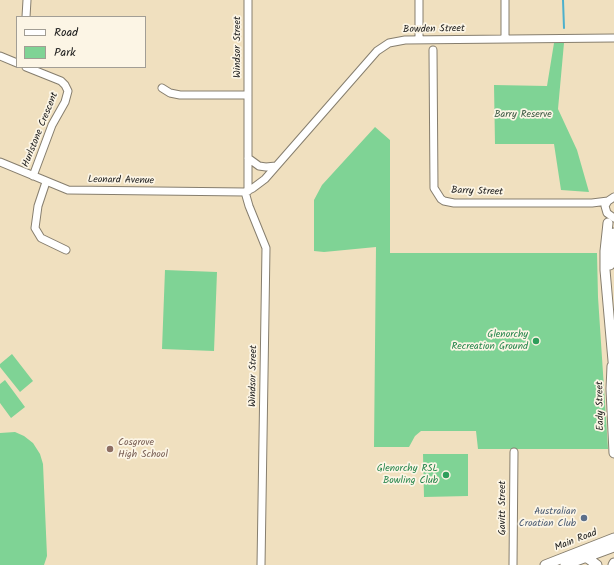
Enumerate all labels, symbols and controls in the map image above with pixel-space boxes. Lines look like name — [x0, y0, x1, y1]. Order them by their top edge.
legend — [16, 16, 146, 68]
street label: Windsor Street — [232, 16, 244, 78]
text: Road — [54, 23, 78, 42]
street label: Bowden Street — [403, 23, 465, 37]
text: Park — [54, 43, 76, 62]
street label: Hurlstone Crescent — [20, 91, 62, 169]
park label: Barry Reserve — [494, 109, 552, 121]
street label: Leonard Avenue — [88, 174, 154, 188]
street label: Barry Street — [451, 185, 503, 199]
place label: Glenorchy Recreation Ground — [452, 329, 528, 352]
marker: Glenorchy Recreation Ground — [531, 336, 541, 346]
street label: Windsor Street — [247, 345, 261, 407]
street label: Eady Street — [595, 381, 607, 431]
place label: Cosgrove High School — [118, 437, 168, 460]
marker: Cosgrove High School — [105, 444, 115, 454]
place label: Glenorchy RSL Bowling Club — [377, 463, 438, 486]
marker: Glenorchy RSL Bowling Club — [441, 470, 451, 480]
street label: Gavitt Street — [497, 481, 509, 535]
place label: Australian Croatian Club — [519, 506, 576, 530]
marker: Australian Croatian Club — [579, 513, 589, 523]
street label: Main Road — [553, 527, 599, 555]

